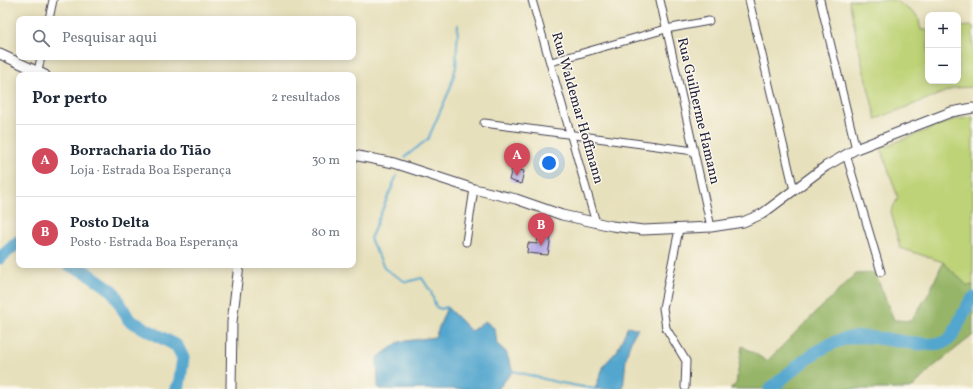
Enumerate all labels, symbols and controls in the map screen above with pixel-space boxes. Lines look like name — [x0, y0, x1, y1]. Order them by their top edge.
map controls — [925, 12, 961, 84]
button: + — [925, 12, 961, 48]
search box — [16, 16, 356, 60]
icon: search — [30, 27, 52, 49]
text: Pesquisar aqui — [62, 28, 157, 49]
street label: Rua Waldemar Hoffmann — [546, 30, 608, 186]
street label: Rua Guilherme Hamann — [672, 36, 724, 186]
button: − — [925, 48, 961, 84]
text: Por perto — [32, 87, 107, 110]
text: 2 resultados — [271, 89, 340, 107]
text: Borracharia do Tião — [70, 141, 211, 162]
pin: A — [504, 143, 530, 176]
text: A — [40, 152, 50, 170]
text: 30 m — [312, 152, 340, 170]
your location — [539, 153, 559, 173]
text: Loja · Estrada Boa Esperança — [70, 162, 231, 180]
text: Posto Delta — [70, 213, 149, 234]
pin: B — [528, 213, 554, 246]
text: B — [41, 224, 49, 242]
text: 80 m — [311, 224, 340, 242]
text: Posto · Estrada Boa Esperança — [70, 234, 238, 252]

